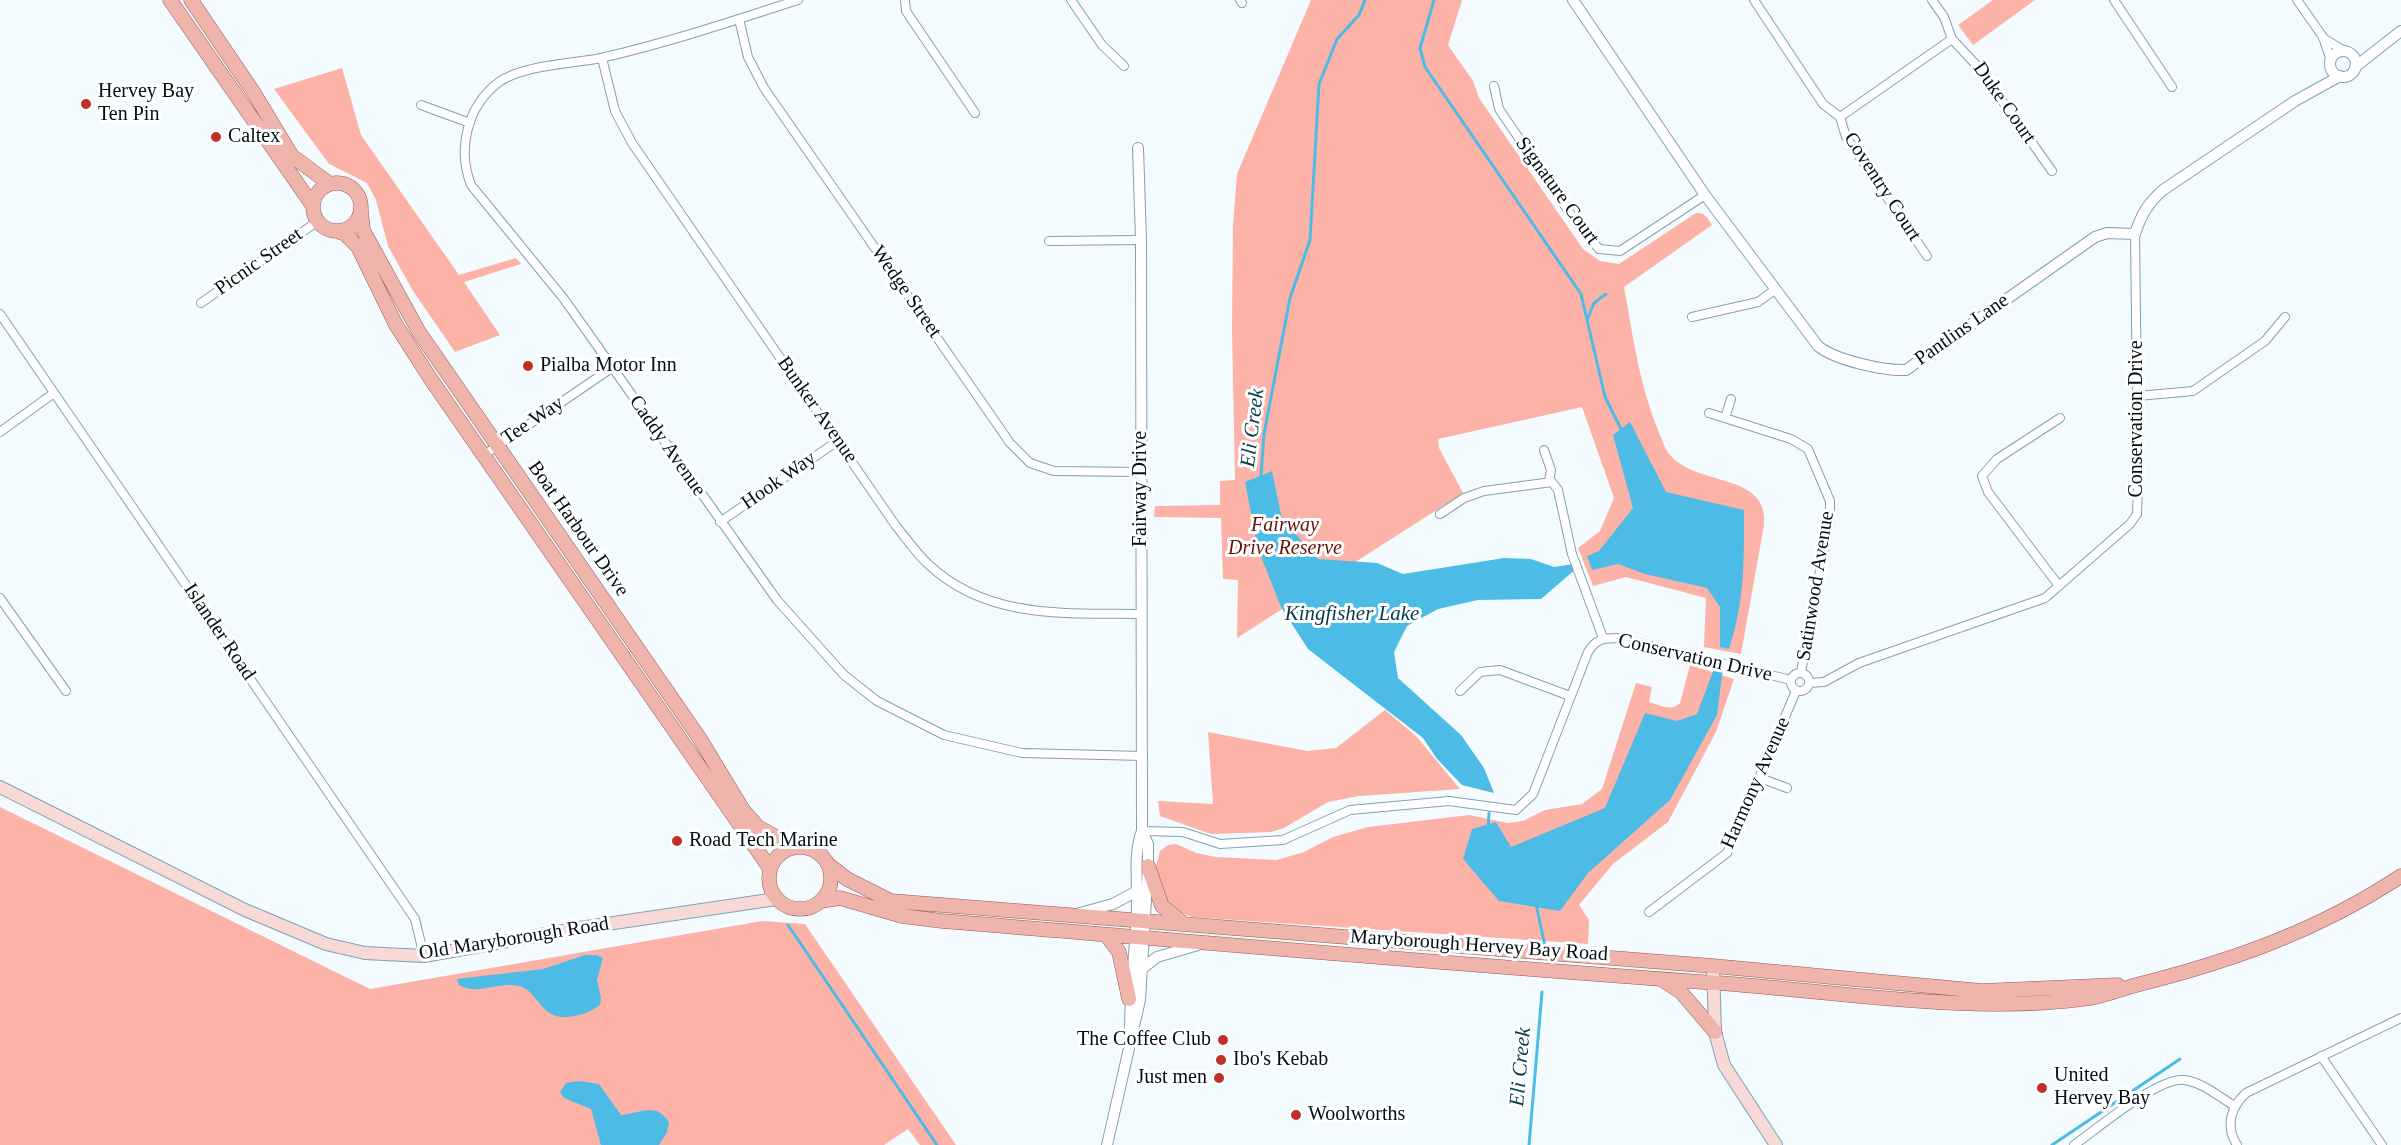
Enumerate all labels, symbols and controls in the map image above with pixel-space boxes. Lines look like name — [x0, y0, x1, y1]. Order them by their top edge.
street label: Duke Court — [1967, 58, 2041, 148]
place label: Hervey Bay Ten Pin — [98, 80, 194, 127]
marker: Hervey Bay Ten Pin — [79, 97, 93, 111]
place label: Caltex — [228, 125, 280, 149]
street label: Coventry Court — [1838, 128, 1926, 246]
marker: Caltex — [209, 130, 223, 144]
street label: Signature Court — [1510, 132, 1604, 250]
street label: Picnic Street — [210, 223, 308, 301]
street label: Wedge Street — [866, 241, 946, 343]
street label: Pantlins Lane — [1910, 289, 2014, 371]
street label: Conservation Drive — [2125, 340, 2149, 498]
street label: Bunker Avenue — [771, 352, 863, 468]
place label: Pialba Motor Inn — [540, 354, 677, 378]
marker: Pialba Motor Inn — [521, 359, 535, 373]
water label: Eli Creek — [1236, 387, 1270, 469]
street label: Caddy Avenue — [623, 391, 711, 501]
street label: Tee Way — [497, 392, 569, 450]
street label: Fairway Drive — [1129, 431, 1153, 547]
street label: Hook Way — [737, 447, 821, 515]
street label: Boat Harbour Drive — [522, 457, 634, 601]
street label: Satinwood Avenue — [1792, 509, 1840, 663]
park label: Fairway Drive Reserve — [1228, 514, 1342, 561]
street label: Islander Road — [178, 579, 260, 685]
water label: Kingfisher Lake — [1285, 601, 1419, 627]
street label: Conservation Drive — [1616, 629, 1774, 687]
street label: Harmony Avenue — [1716, 714, 1796, 852]
place label: Road Tech Marine — [689, 829, 838, 853]
marker: Road Tech Marine — [670, 834, 684, 848]
street label: Old Maryborough Road — [417, 912, 611, 966]
street label: Maryborough Hervey Bay Road — [1349, 925, 1609, 967]
water label: Eli Creek — [1505, 1026, 1537, 1108]
place label: The Coffee Club — [1077, 1028, 1211, 1052]
marker: The Coffee Club — [1216, 1033, 1230, 1047]
place label: Ibo's Kebab — [1233, 1048, 1328, 1072]
marker: Ibo's Kebab — [1214, 1053, 1228, 1067]
place label: United Hervey Bay — [2054, 1064, 2150, 1111]
place label: Just men — [1136, 1066, 1207, 1090]
marker: Just men — [1212, 1071, 1226, 1085]
marker: United Hervey Bay — [2035, 1081, 2049, 1095]
place label: Woolworths — [1308, 1103, 1405, 1127]
marker: Woolworths — [1289, 1108, 1303, 1122]

